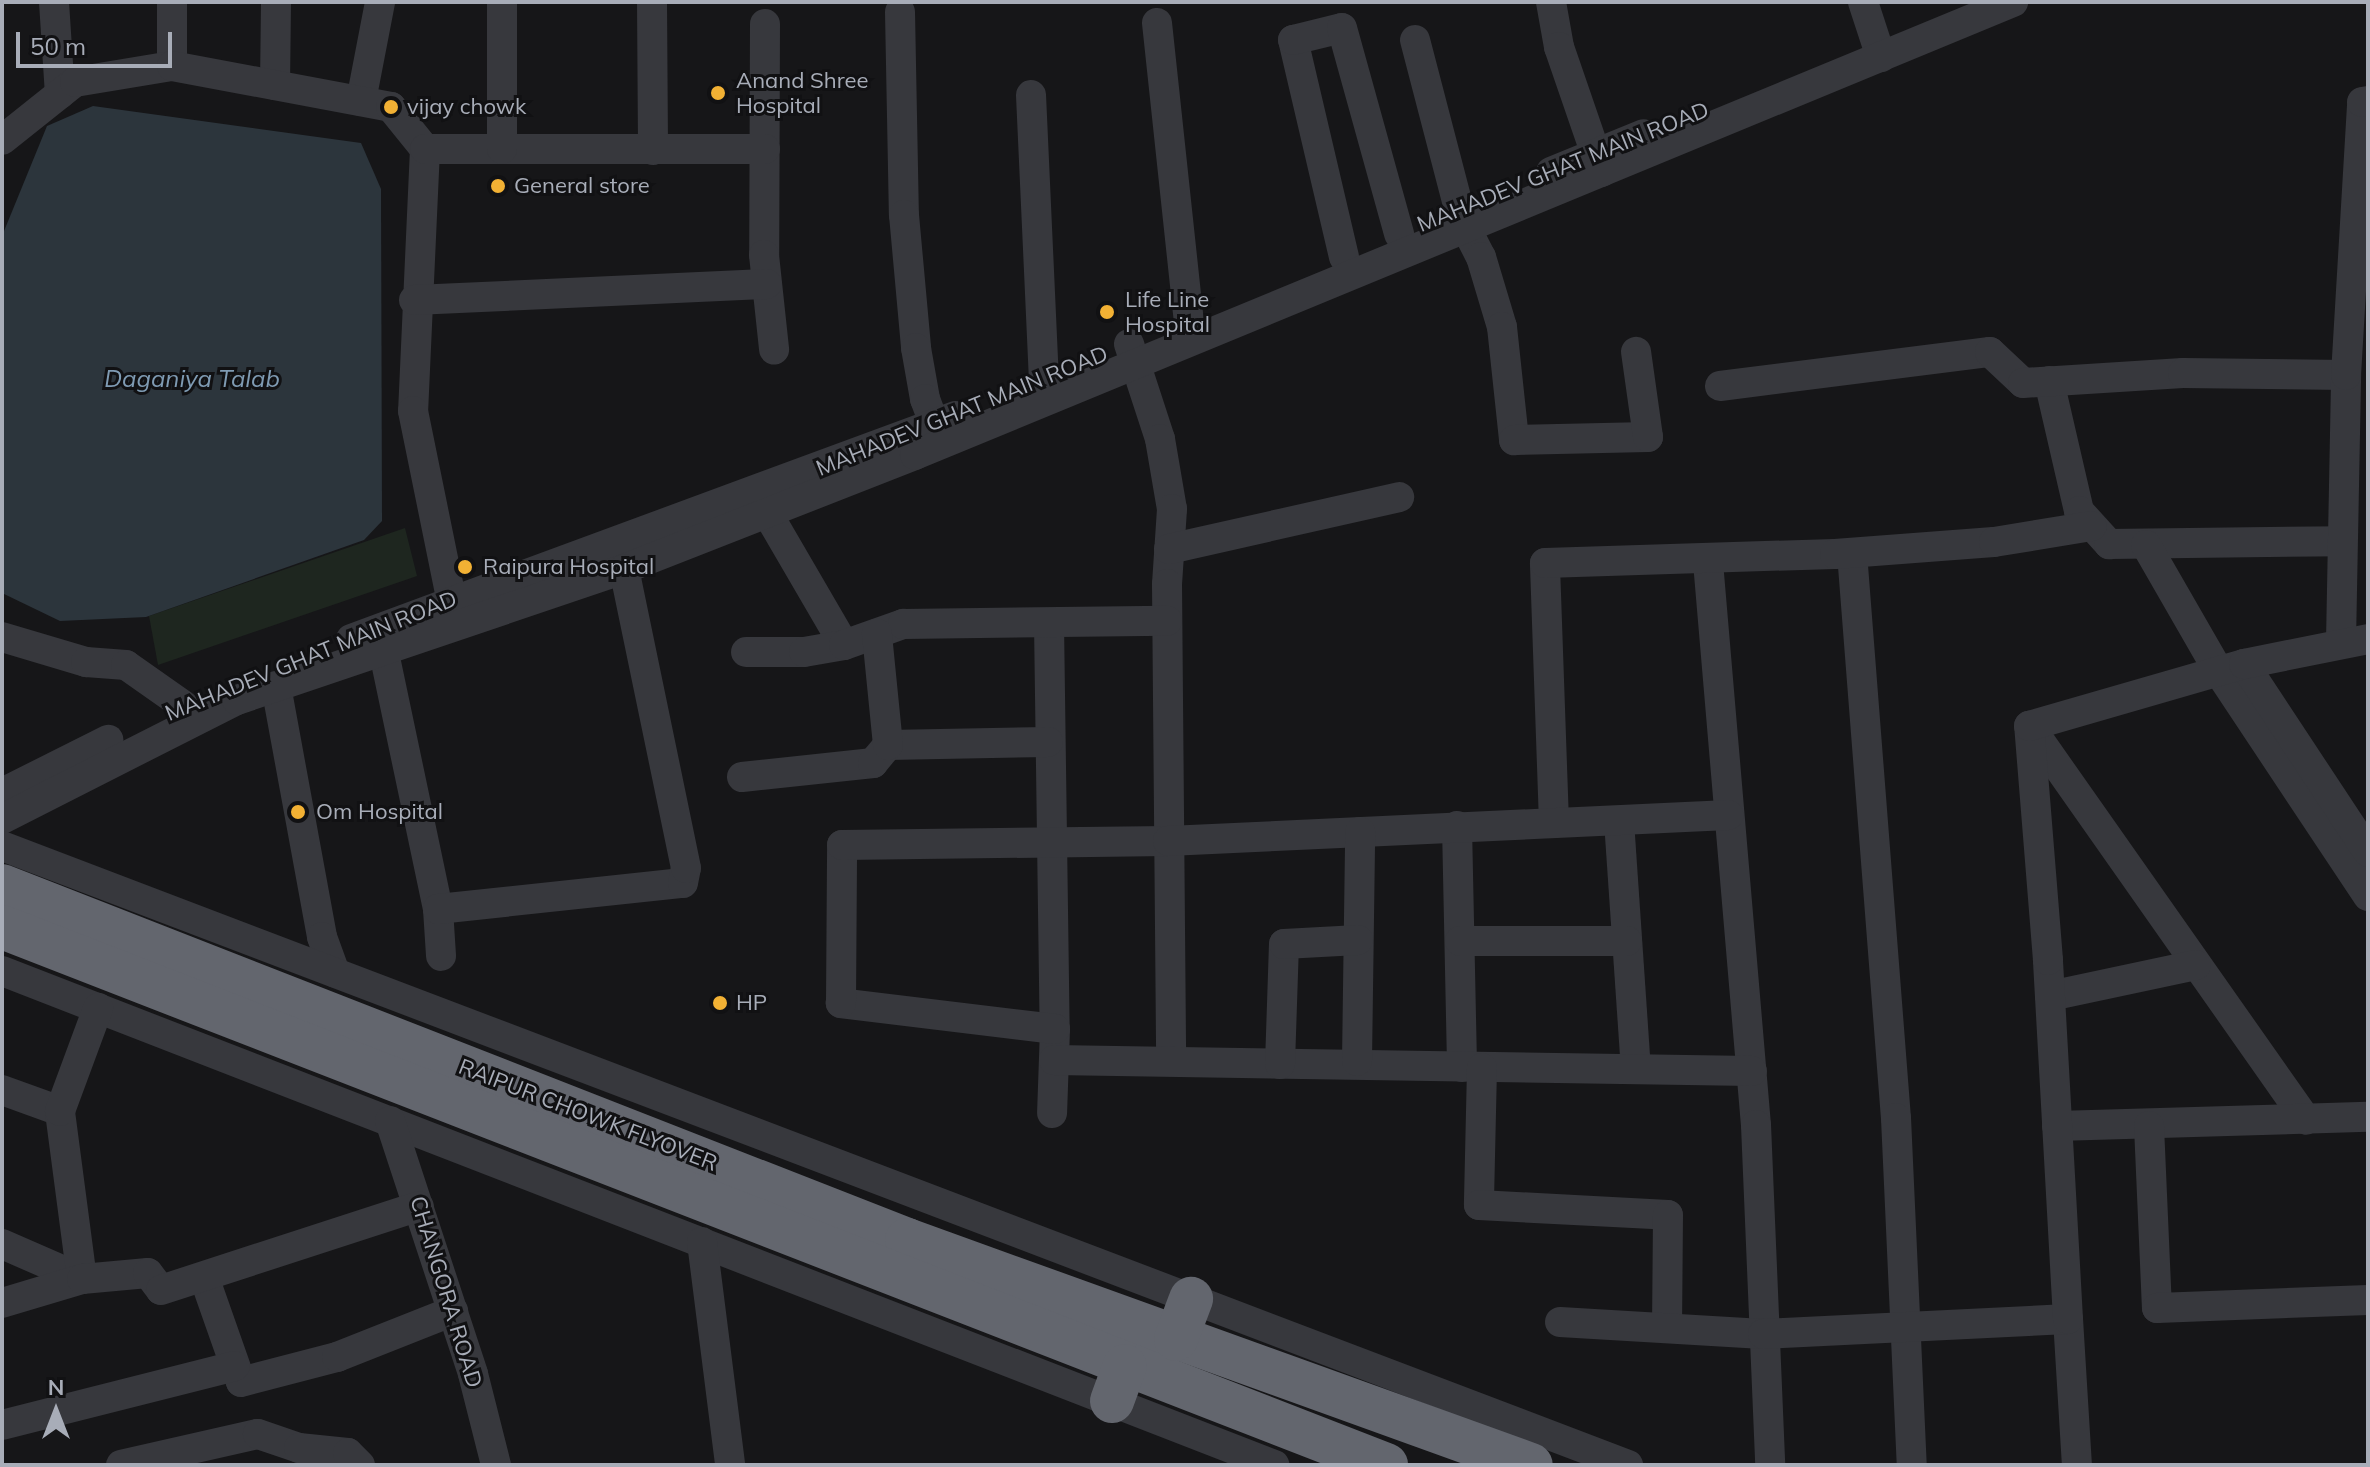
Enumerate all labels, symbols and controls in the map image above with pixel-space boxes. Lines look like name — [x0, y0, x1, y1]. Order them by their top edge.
scale bar — [20, 16, 176, 66]
text: 50 m — [30, 31, 86, 61]
place label: Anand Shree Hospital — [736, 67, 868, 118]
marker: Anand Shree Hospital — [707, 82, 729, 104]
place label: vijay chowk — [407, 94, 526, 120]
street label: MAHADEV GHAT MAIN ROAD — [1413, 96, 1713, 238]
marker: vijay chowk — [382, 98, 400, 116]
place label: General store — [514, 173, 650, 199]
marker: General store — [489, 177, 507, 195]
place label: Life Line Hospital — [1125, 286, 1210, 338]
marker: Life Line Hospital — [1096, 301, 1118, 323]
street label: MAHADEV GHAT MAIN ROAD — [812, 340, 1112, 482]
water label: Daganiya Talab — [104, 365, 280, 393]
place label: Raipura Hospital — [483, 554, 654, 580]
marker: Raipura Hospital — [454, 556, 476, 578]
street label: MAHADEV GHAT MAIN ROAD — [161, 585, 461, 727]
place label: Om Hospital — [316, 799, 443, 825]
marker: Om Hospital — [287, 801, 309, 823]
place label: HP — [736, 990, 767, 1016]
marker: HP — [711, 994, 729, 1012]
street label: RAIPUR CHOWK FLYOVER — [455, 1053, 721, 1177]
street label: CHANGORA ROAD — [404, 1193, 488, 1391]
north arrow — [16, 1371, 96, 1451]
text: N — [48, 1373, 64, 1401]

